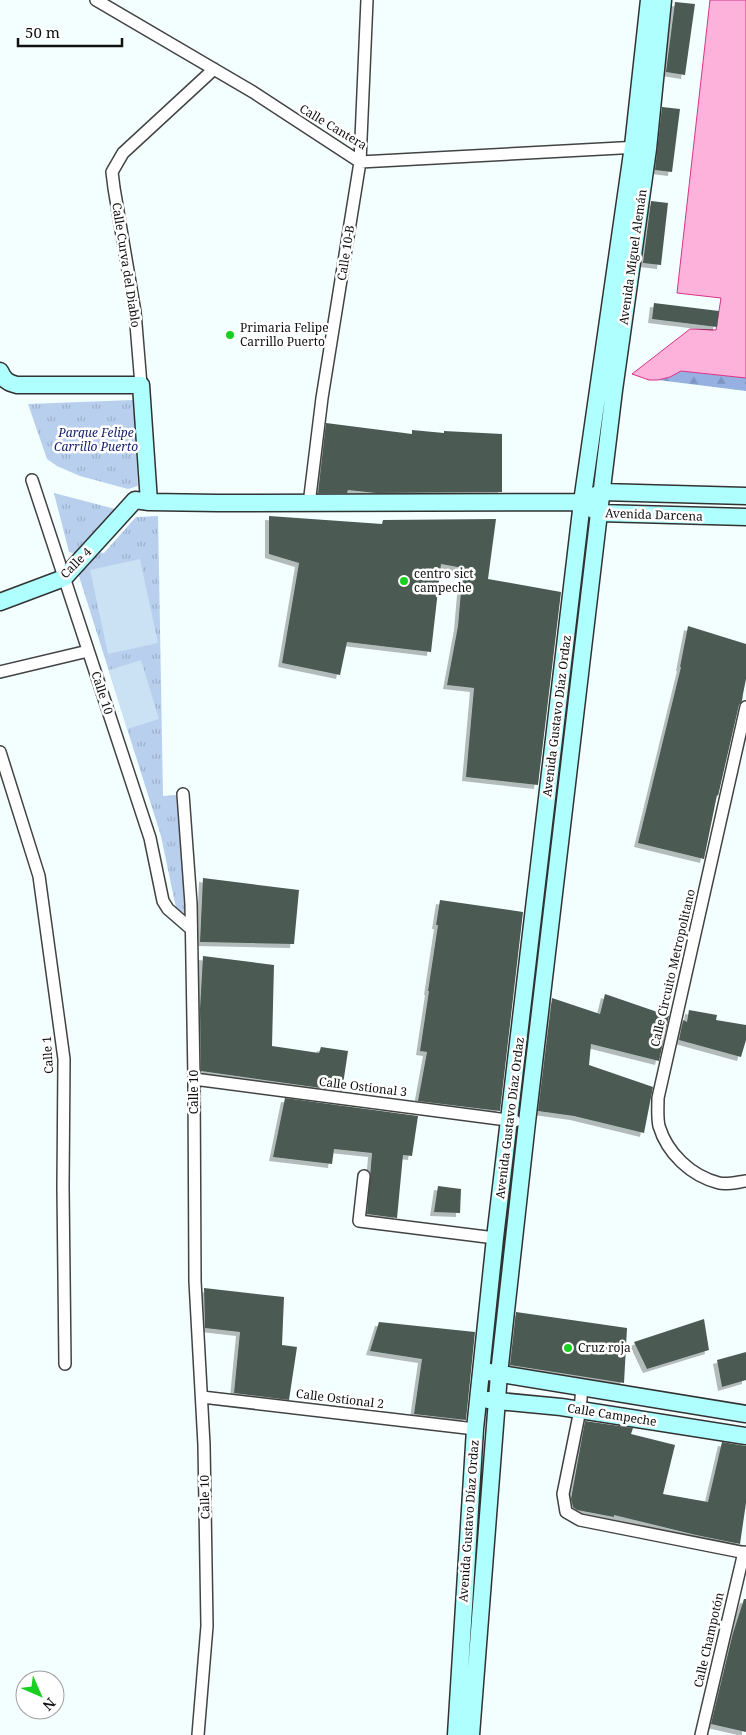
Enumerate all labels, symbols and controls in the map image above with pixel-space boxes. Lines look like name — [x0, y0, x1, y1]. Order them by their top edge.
scale bar — [18, 15, 121, 47]
text: 50 m — [25, 22, 60, 42]
street label: Calle Cantera — [296, 100, 370, 153]
street label: Avenida Miguel Alemán — [615, 188, 650, 326]
street label: Calle Curva del Diablo — [108, 201, 145, 329]
street label: Calle 10-B — [333, 224, 358, 282]
place label: Primaria Felipe Carrillo Puerto — [240, 319, 329, 350]
marker: Primaria Felipe Carrillo Puerto — [224, 329, 236, 341]
park label: Parque Felipe Carrillo Puerto — [54, 424, 138, 455]
street label: Avenida Darcena — [605, 504, 703, 525]
street label: Calle 4 — [56, 543, 95, 582]
place label: centro sict campeche — [414, 565, 473, 596]
marker: centro sict campeche — [398, 575, 410, 587]
street label: Avenida Gustavo Díaz Ordaz — [538, 634, 575, 798]
street label: Calle 10 — [88, 669, 118, 717]
street label: Calle Circuito Metropolitano — [646, 887, 699, 1049]
street label: Calle 1 — [38, 1036, 57, 1074]
street label: Avenida Gustavo Díaz Ordaz — [491, 1036, 528, 1200]
street label: Calle 10 — [185, 1069, 202, 1114]
street label: Calle Ostional 3 — [318, 1073, 408, 1100]
place label: Cruz roja — [578, 1339, 631, 1356]
marker: Cruz roja — [562, 1342, 574, 1354]
street label: Calle Ostional 2 — [295, 1385, 385, 1412]
street label: Calle Campeche — [566, 1399, 658, 1430]
street label: Avenida Gustavo Díaz Ordaz — [454, 1439, 483, 1603]
street label: Calle 10 — [196, 1474, 213, 1519]
street label: Calle Champotón — [689, 1590, 728, 1689]
north arrow — [15, 1670, 65, 1720]
text: N — [39, 1694, 60, 1715]

